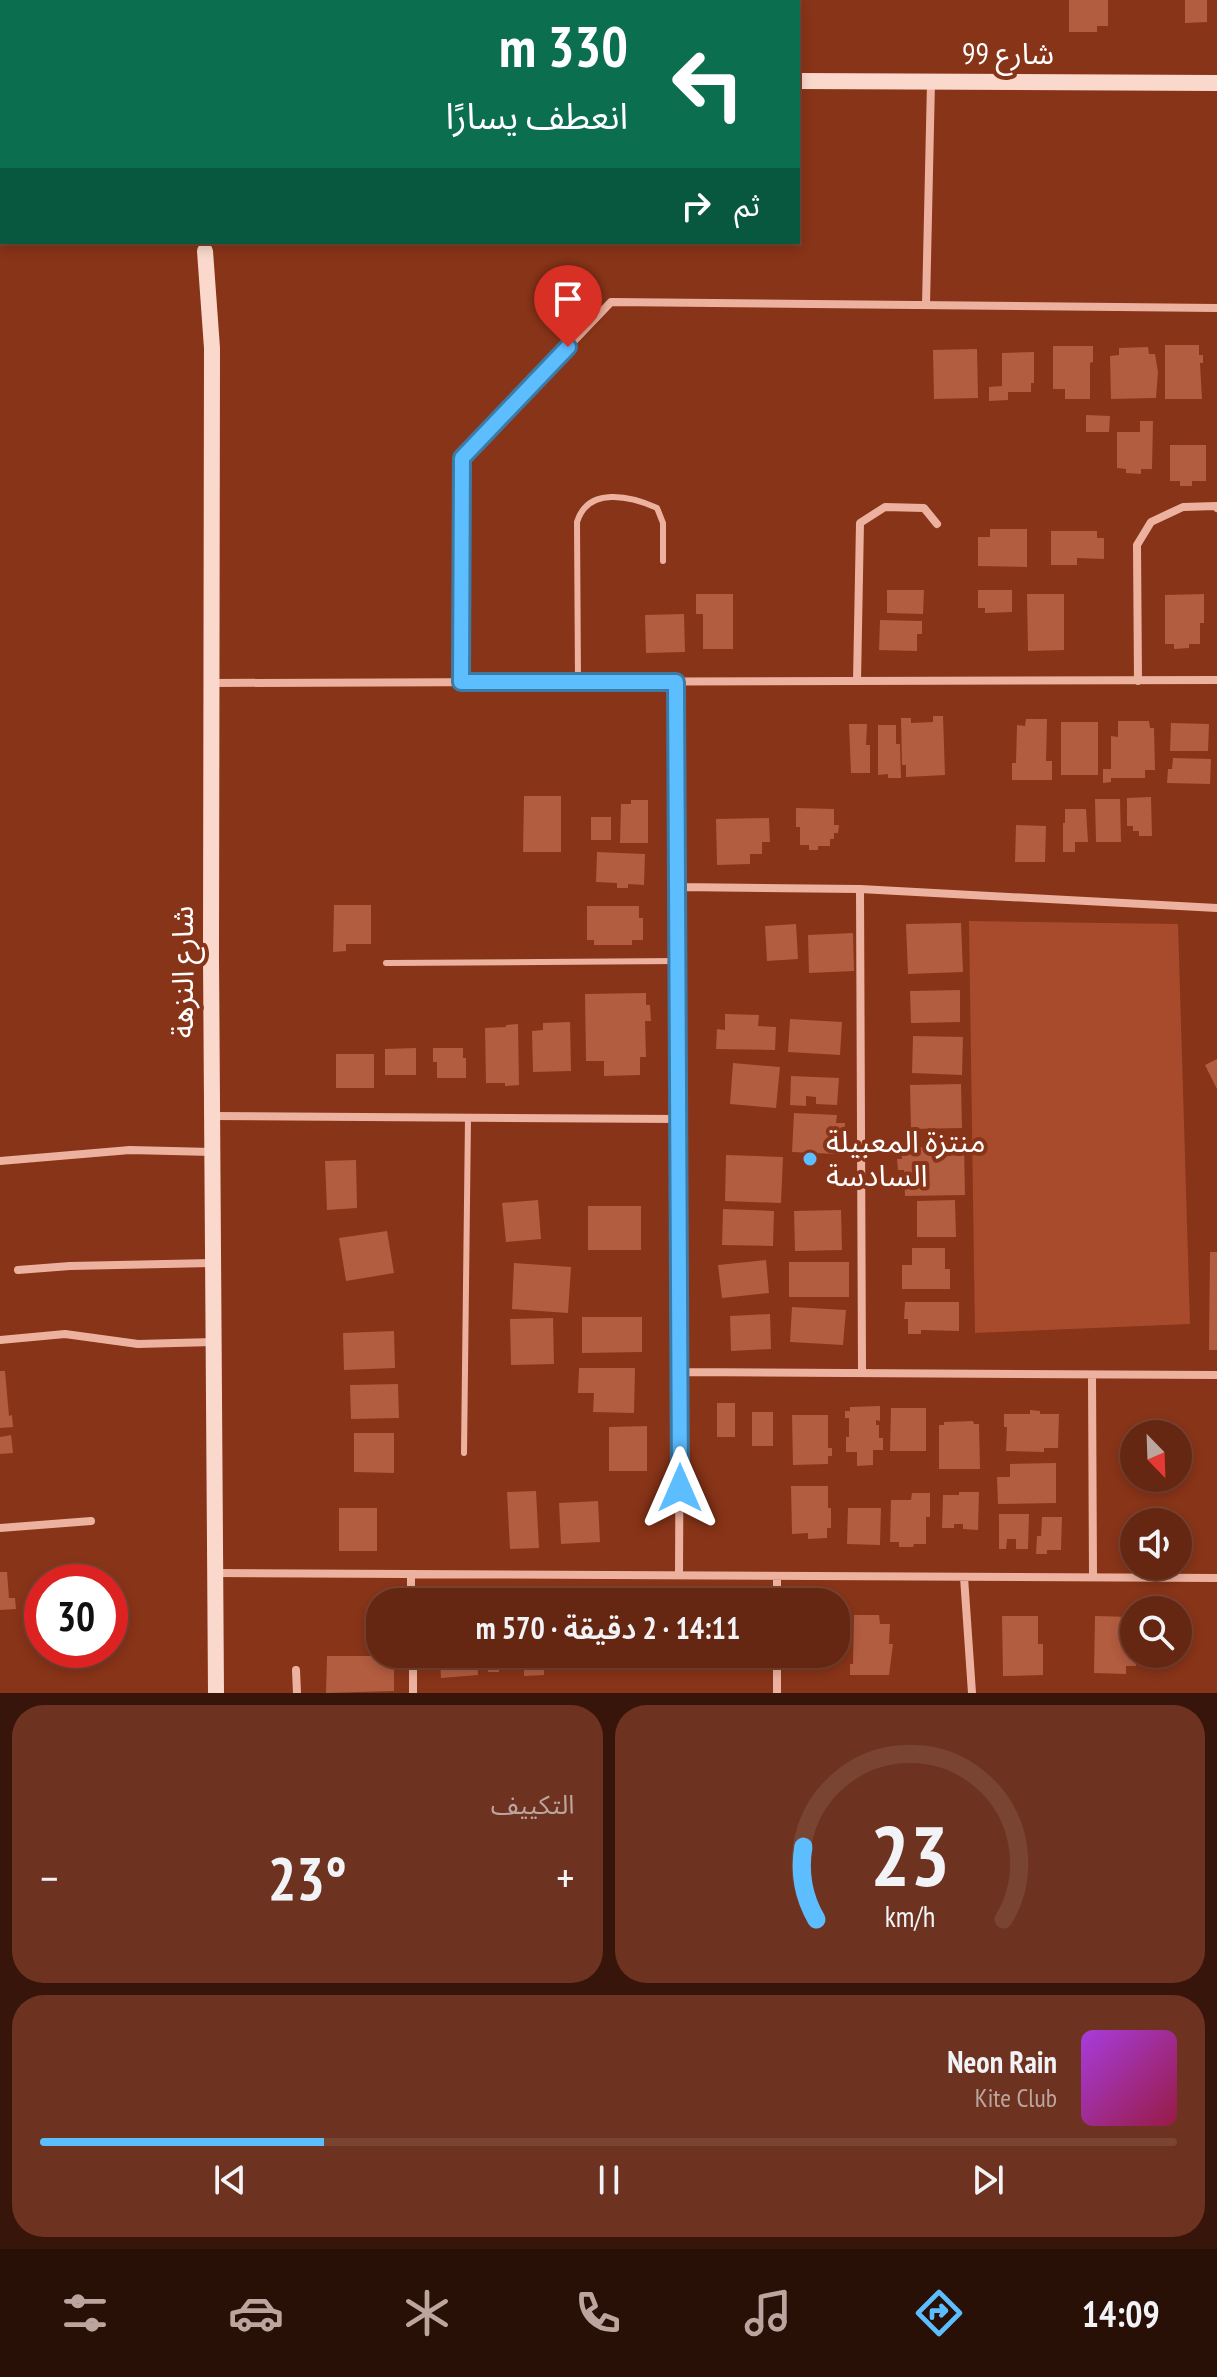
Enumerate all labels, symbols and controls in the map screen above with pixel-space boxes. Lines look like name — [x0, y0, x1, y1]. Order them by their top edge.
text: 330 m — [499, 10, 628, 82]
icon: left — [656, 32, 760, 136]
street label: شارع 99 — [962, 33, 1054, 76]
text: انعطف يسارًا — [446, 92, 628, 139]
icon: right — [674, 184, 718, 228]
text: ثم — [734, 185, 760, 224]
pin — [534, 265, 602, 347]
icon: arrive — [546, 277, 590, 321]
street label: شارع النزهة — [162, 906, 205, 1038]
place label: منتزة المعبيلة السادسة — [826, 1121, 985, 1194]
marker: منتزة المعبيلة السادسة — [801, 1150, 819, 1168]
north arrow — [1120, 1420, 1192, 1492]
map controls — [1120, 1420, 1192, 1668]
position arrow — [638, 1446, 722, 1530]
button: sound — [1120, 1508, 1192, 1580]
speed limit sign: 30 — [24, 1564, 128, 1668]
button: search — [1120, 1596, 1192, 1668]
text: 14:11 · 2 دقيقة · 570 m — [476, 1608, 740, 1647]
text: التكييف — [491, 1788, 575, 1821]
text: 23 — [870, 1801, 950, 1909]
text: 23° — [268, 1839, 347, 1917]
text: − — [40, 1849, 58, 1906]
text: + — [556, 1849, 574, 1906]
text: km/h — [884, 1898, 935, 1935]
text: Neon Rain — [947, 2042, 1057, 2081]
text: Kite Club — [975, 2081, 1057, 2114]
icon: previous — [208, 2158, 252, 2202]
icon: pause — [587, 2158, 631, 2202]
icon: next — [966, 2158, 1010, 2202]
icon: filters — [57, 2285, 113, 2341]
icon: car — [228, 2285, 284, 2341]
icon: climate — [399, 2285, 455, 2341]
icon: phone — [570, 2285, 626, 2341]
icon: music — [740, 2285, 796, 2341]
icon: directions — [911, 2285, 967, 2341]
text: 14:09 — [1082, 2290, 1160, 2337]

